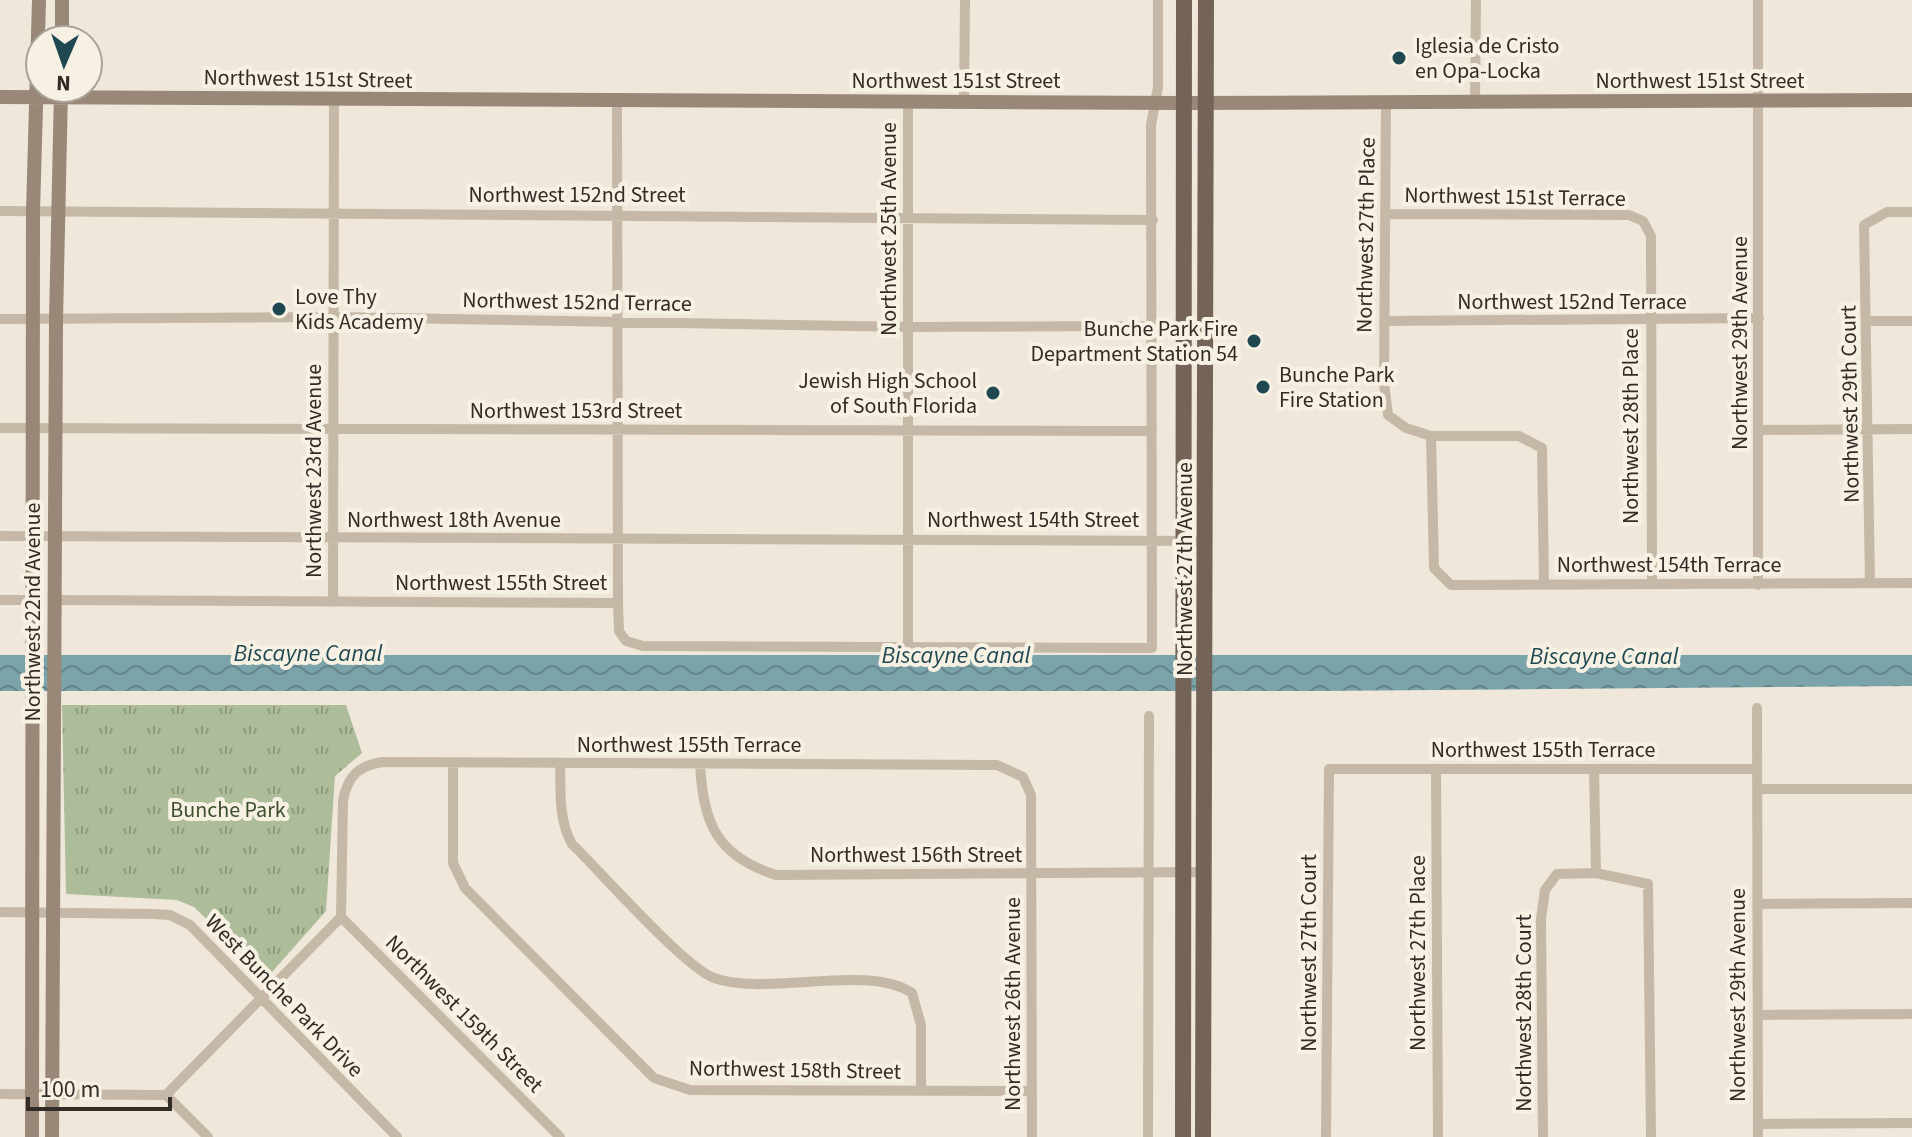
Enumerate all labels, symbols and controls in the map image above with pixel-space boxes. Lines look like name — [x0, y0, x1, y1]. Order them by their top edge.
north arrow — [24, 24, 104, 104]
place label: Iglesia de Cristo en Opa-Locka — [1415, 30, 1559, 87]
marker: Iglesia de Cristo en Opa-Locka — [1390, 49, 1408, 67]
street label: Northwest 151st Street — [203, 61, 413, 97]
street label: Northwest 151st Street — [852, 65, 1061, 97]
street label: Northwest 151st Street — [1596, 65, 1805, 97]
text: N — [55, 67, 71, 99]
street label: Northwest 25th Avenue — [873, 122, 905, 336]
street label: Northwest 27th Place — [1348, 137, 1384, 333]
street label: Northwest 152nd Street — [468, 179, 686, 211]
street label: Northwest 151st Terrace — [1404, 179, 1626, 215]
street label: Northwest 29th Avenue — [1724, 236, 1756, 450]
place label: Love Thy Kids Academy — [295, 281, 424, 338]
street label: Northwest 152nd Terrace — [462, 284, 692, 320]
street label: Northwest 152nd Terrace — [1457, 286, 1687, 318]
marker: Love Thy Kids Academy — [270, 300, 288, 318]
street label: Northwest 29th Court — [1832, 304, 1868, 503]
place label: Bunche Park Fire Department Station 54 — [1030, 313, 1238, 370]
street label: Northwest 28th Place — [1615, 328, 1647, 524]
marker: Bunche Park Fire Department Station 54 — [1245, 332, 1263, 350]
place label: Bunche Park Fire Station — [1279, 359, 1394, 416]
street label: Northwest 23rd Avenue — [298, 364, 330, 578]
place label: Jewish High School of South Florida — [798, 365, 977, 422]
marker: Bunche Park Fire Station — [1254, 378, 1272, 396]
marker: Jewish High School of South Florida — [984, 384, 1002, 402]
street label: Northwest 153rd Street — [470, 395, 683, 427]
street label: Northwest 27th Avenue — [1169, 462, 1201, 676]
street label: Northwest 22nd Avenue — [17, 503, 49, 721]
street label: Northwest 18th Avenue — [347, 504, 561, 536]
street label: Northwest 154th Street — [927, 504, 1140, 536]
street label: Northwest 154th Terrace — [1557, 549, 1781, 581]
street label: Northwest 155th Street — [395, 567, 608, 599]
water label: Biscayne Canal — [233, 636, 383, 671]
water label: Biscayne Canal — [881, 638, 1031, 673]
water label: Biscayne Canal — [1529, 639, 1679, 674]
street label: Northwest 155th Terrace — [577, 729, 801, 761]
street label: Northwest 155th Terrace — [1431, 734, 1655, 766]
park label: Bunche Park — [170, 794, 286, 826]
street label: Northwest 156th Street — [810, 839, 1023, 871]
street label: Northwest 27th Court — [1293, 854, 1325, 1052]
street label: Northwest 27th Place — [1402, 855, 1434, 1051]
street label: Northwest 29th Avenue — [1722, 888, 1754, 1102]
street label: Northwest 26th Avenue — [997, 897, 1029, 1111]
street label: West Bunche Park Drive — [198, 907, 371, 1085]
street label: Northwest 28th Court — [1508, 914, 1540, 1112]
street label: Northwest 159th Street — [378, 927, 551, 1100]
street label: Northwest 158th Street — [689, 1052, 902, 1088]
scale bar — [28, 1061, 170, 1111]
text: 100 m — [40, 1072, 100, 1107]

